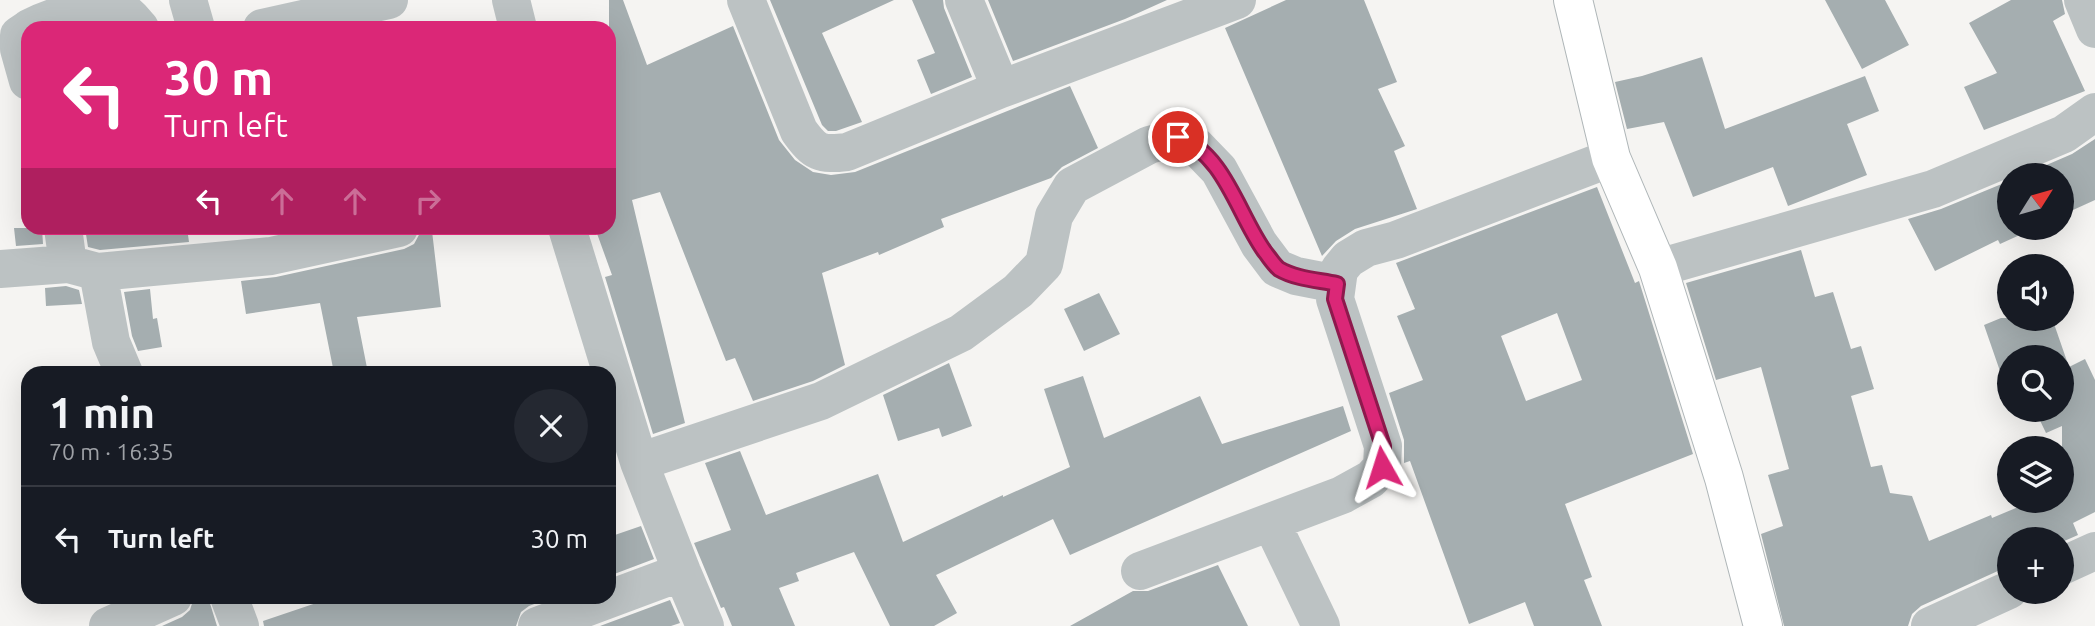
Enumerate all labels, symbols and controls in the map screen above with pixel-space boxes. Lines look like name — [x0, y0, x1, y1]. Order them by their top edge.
icon: left — [49, 49, 140, 140]
text: 30 m — [164, 49, 273, 104]
text: Turn left — [164, 107, 288, 143]
pin — [1148, 107, 1208, 167]
icon: arrive — [1159, 118, 1197, 156]
north arrow — [1997, 163, 2074, 240]
map controls — [1997, 163, 2074, 604]
icon: left — [190, 182, 228, 220]
icon: ahead — [263, 182, 301, 220]
icon: ahead — [336, 182, 374, 220]
icon: right — [409, 182, 447, 220]
button: sound — [1997, 254, 2074, 331]
button: search — [1997, 345, 2074, 422]
text: 1 min — [49, 389, 155, 436]
button: close — [514, 389, 588, 463]
position arrow — [1345, 430, 1419, 504]
button: layers — [1997, 436, 2074, 513]
text: 70 m · 16:35 — [49, 439, 174, 464]
icon: left — [49, 520, 87, 558]
text: Turn left — [108, 524, 214, 553]
text: 30 m — [530, 524, 588, 553]
button: + — [1997, 527, 2074, 604]

